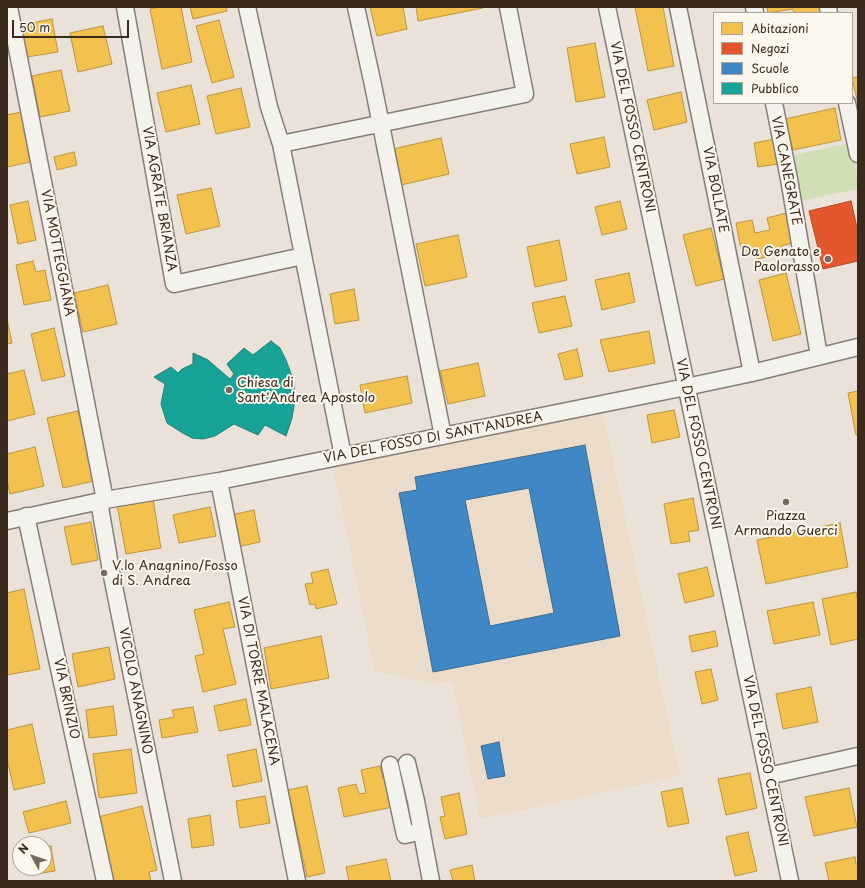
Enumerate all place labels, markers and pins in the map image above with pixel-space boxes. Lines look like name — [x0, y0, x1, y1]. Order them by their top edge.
place label: Da Genato e Paolorasso — [741, 244, 820, 275]
marker: Da Genato e Paolorasso — [823, 254, 833, 264]
place label: Chiesa di Sant'Andrea Apostolo — [237, 375, 375, 406]
marker: Chiesa di Sant'Andrea Apostolo — [224, 385, 234, 395]
marker: Piazza Armando Guerci — [781, 497, 791, 507]
place label: Piazza Armando Guerci — [734, 508, 838, 539]
place label: V.lo Anagnino/Fosso di S. Andrea — [112, 558, 238, 589]
marker: V.lo Anagnino/Fosso di S. Andrea — [99, 568, 109, 578]

